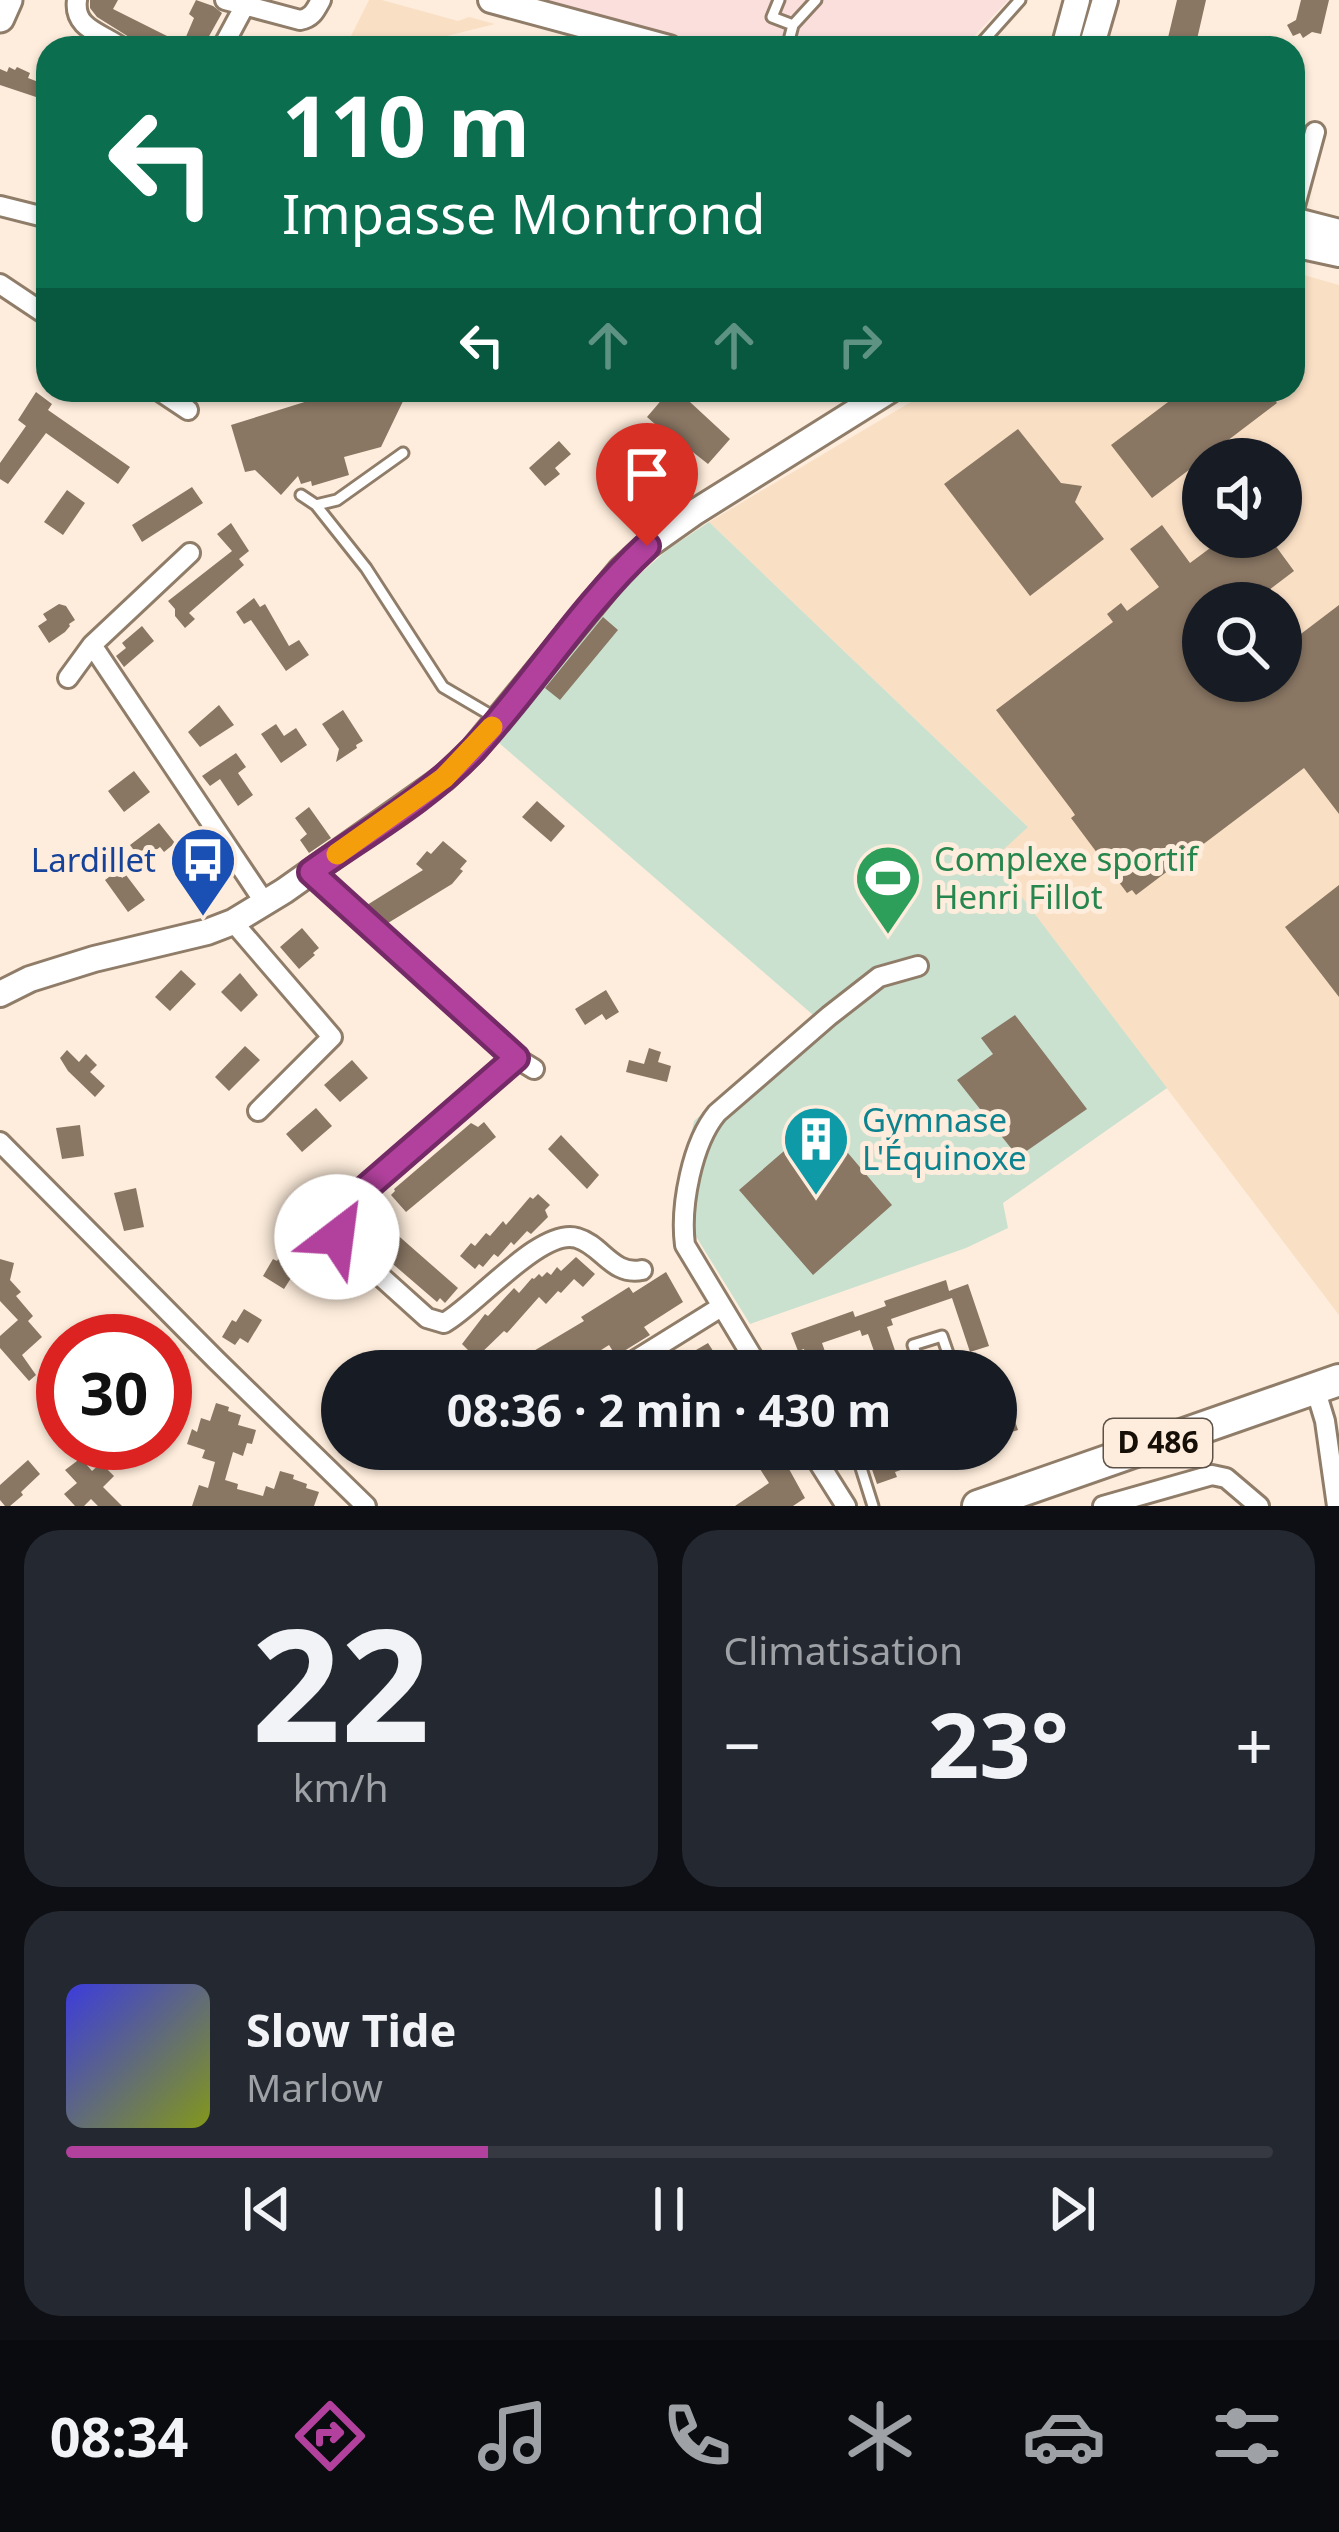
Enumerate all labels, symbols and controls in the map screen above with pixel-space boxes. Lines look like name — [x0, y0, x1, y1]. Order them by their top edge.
text: 110 m — [282, 67, 530, 182]
icon: left — [84, 84, 240, 240]
text: Impasse Montrond — [282, 176, 766, 250]
icon: left — [449, 312, 515, 378]
icon: ahead — [575, 312, 641, 378]
icon: ahead — [701, 312, 767, 378]
icon: right — [827, 312, 893, 378]
pin — [596, 423, 698, 546]
map controls — [1182, 438, 1302, 702]
button: sound — [1182, 438, 1302, 558]
icon: arrive — [614, 441, 680, 507]
button: search — [1182, 582, 1302, 702]
bus stop icon: Lardillet — [168, 825, 238, 919]
place label: Complexe sportif Henri Fillot — [934, 836, 1200, 919]
place label: Lardillet — [31, 837, 156, 882]
sports icon: Complexe sportif Henri Fillot — [853, 843, 923, 937]
place label: Gymnase L'Équinoxe — [862, 1097, 1027, 1180]
building icon: Gymnase L'Équinoxe — [781, 1104, 851, 1198]
position arrow — [274, 1174, 400, 1300]
speed limit sign: 30 — [36, 1314, 192, 1470]
text: 08:36 · 2 min · 430 m — [447, 1379, 891, 1440]
road number: D 486 — [1104, 1419, 1212, 1467]
text: 22 — [252, 1575, 430, 1788]
text: Climatisation — [724, 1623, 963, 1676]
text: 23° — [928, 1682, 1069, 1804]
text: − — [724, 1699, 761, 1789]
text: + — [1235, 1699, 1273, 1789]
text: km/h — [293, 1760, 389, 1813]
text: Slow Tide — [246, 1999, 456, 2060]
text: Marlow — [246, 2060, 383, 2113]
icon: previous — [234, 2176, 300, 2242]
icon: pause — [636, 2176, 702, 2242]
icon: next — [1039, 2176, 1105, 2242]
icon: directions — [288, 2394, 372, 2478]
icon: music — [471, 2394, 555, 2478]
icon: phone — [655, 2394, 739, 2478]
icon: climate — [838, 2394, 922, 2478]
icon: car — [1022, 2394, 1106, 2478]
icon: filters — [1205, 2394, 1289, 2478]
text: 08:34 — [50, 2399, 188, 2473]

